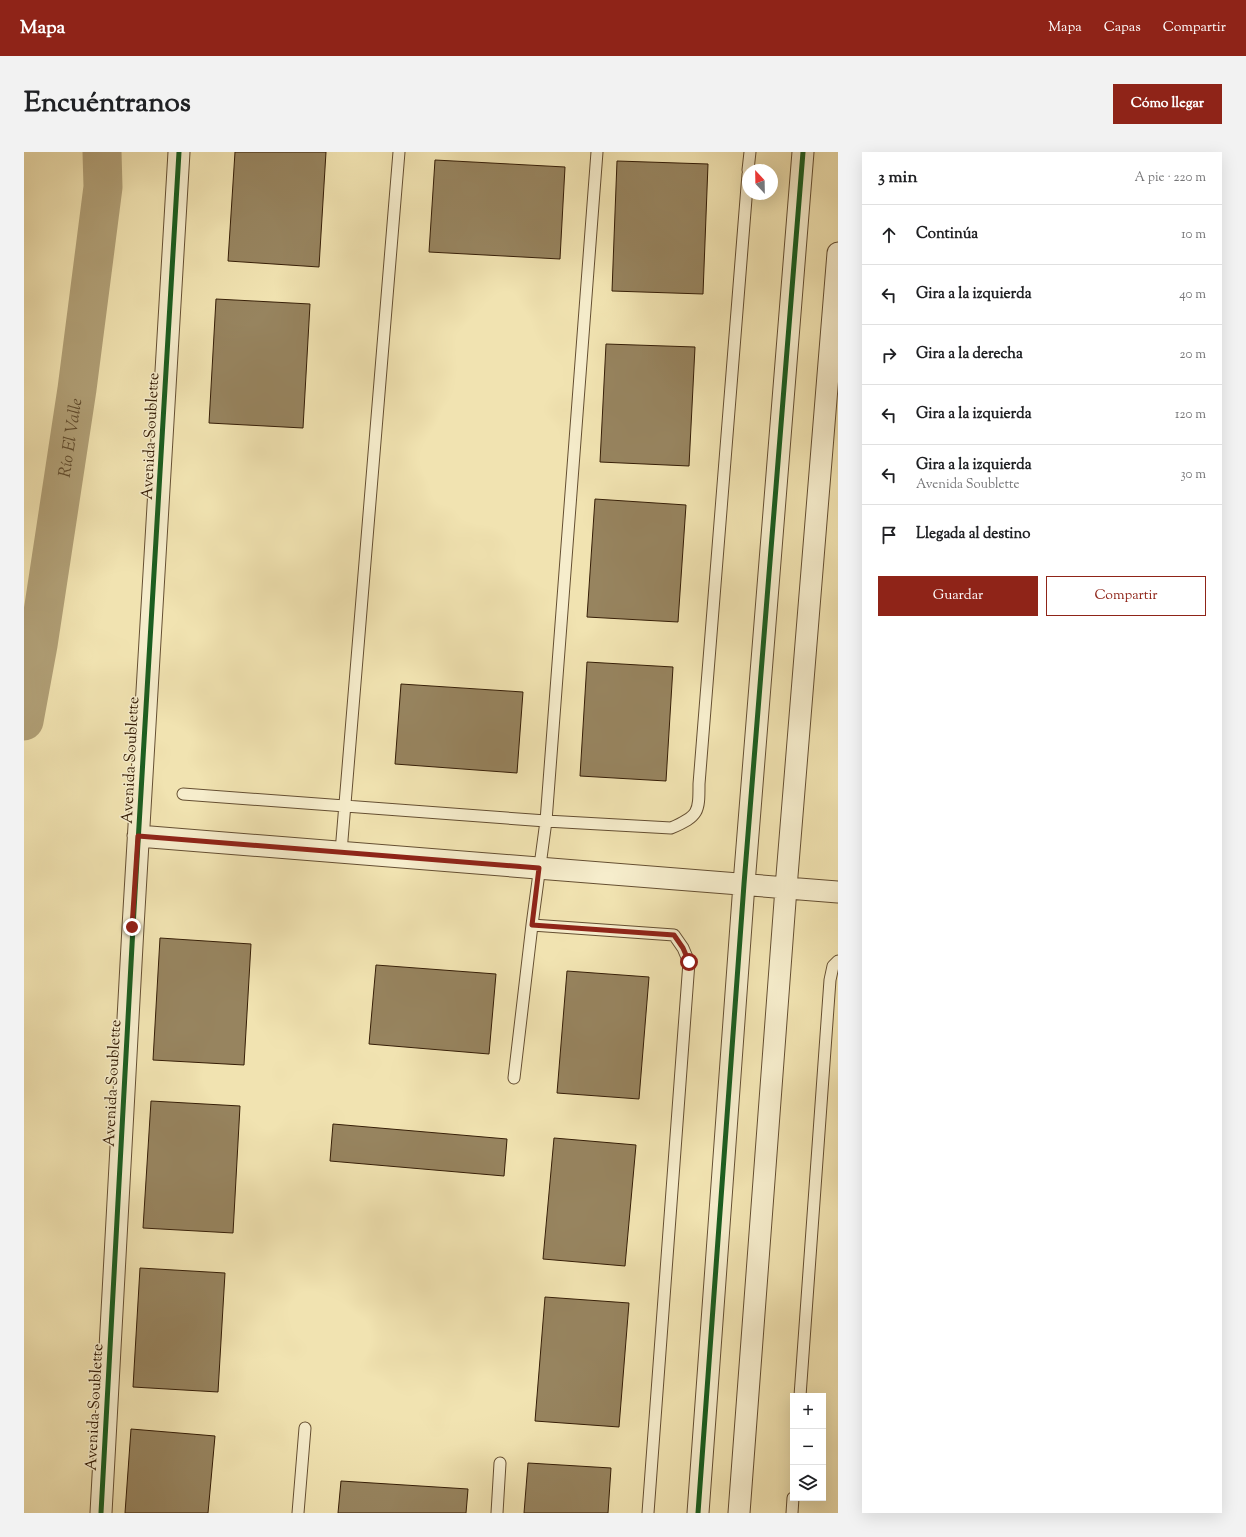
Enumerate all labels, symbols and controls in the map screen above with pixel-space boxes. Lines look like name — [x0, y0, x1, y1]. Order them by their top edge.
text: Mapa — [20, 15, 65, 42]
text: Mapa — [1048, 18, 1082, 38]
text: Capas — [1104, 18, 1141, 38]
text: Compartir — [1163, 18, 1226, 38]
text: Encuéntranos — [24, 84, 191, 124]
button: Cómo llegar — [1113, 84, 1222, 124]
north arrow — [742, 164, 778, 200]
text: 3 min — [878, 166, 917, 190]
text: A pie · 220 m — [1134, 169, 1206, 187]
icon: ahead — [878, 224, 900, 246]
text: Continúa — [916, 224, 978, 245]
text: 10 m — [1181, 226, 1206, 244]
icon: left — [878, 284, 900, 306]
text: Gira a la izquierda — [916, 284, 1032, 305]
text: 40 m — [1179, 286, 1206, 304]
icon: right — [878, 344, 900, 366]
text: Gira a la derecha — [916, 344, 1023, 365]
text: 20 m — [1180, 346, 1206, 364]
street label: Avenida Soublette — [137, 372, 166, 500]
water label: Río El Valle — [54, 397, 89, 479]
icon: left — [878, 404, 900, 426]
text: Gira a la izquierda — [916, 404, 1032, 425]
text: 120 m — [1175, 406, 1206, 424]
text: Gira a la izquierda — [916, 455, 1032, 476]
icon: left — [878, 464, 900, 486]
text: 30 m — [1180, 466, 1206, 484]
text: Avenida Soublette — [916, 476, 1019, 494]
icon: arrive — [878, 524, 900, 546]
text: Llegada al destino — [916, 524, 1031, 545]
button: Guardar — [878, 576, 1038, 616]
button: Compartir — [1046, 576, 1206, 616]
street label: Avenida Soublette — [117, 696, 146, 824]
route end — [123, 918, 141, 936]
route start — [680, 953, 698, 971]
street label: Avenida Soublette — [99, 1019, 128, 1147]
street label: Avenida Soublette — [81, 1343, 110, 1471]
map controls — [790, 1393, 826, 1501]
button: + — [790, 1393, 826, 1429]
button: − — [790, 1429, 826, 1465]
button: layers — [790, 1465, 826, 1501]

